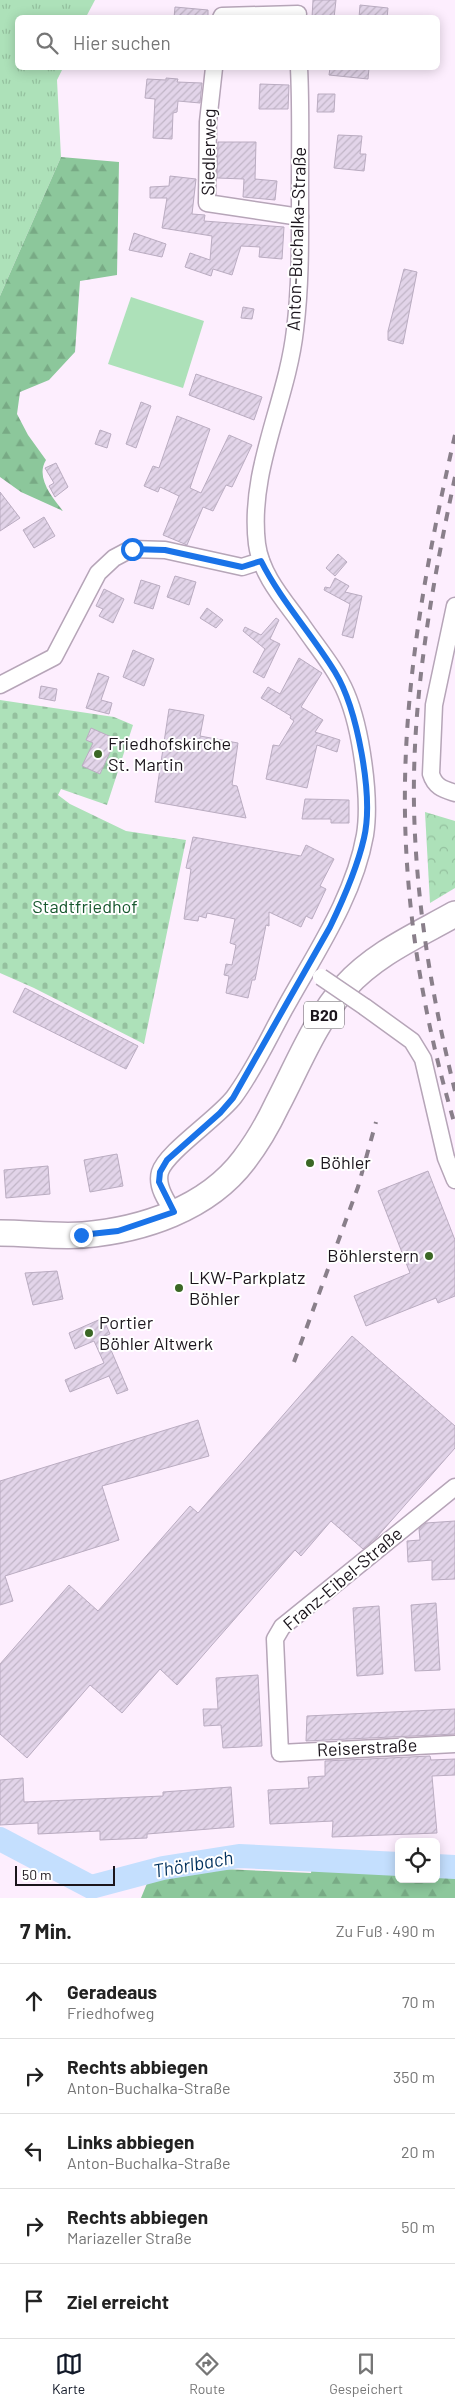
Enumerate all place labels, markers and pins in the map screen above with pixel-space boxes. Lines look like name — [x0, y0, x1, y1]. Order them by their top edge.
place label: Friedhofskirche St. Martin — [108, 732, 231, 775]
marker: Friedhofskirche St. Martin — [92, 748, 104, 760]
place label: Böhler — [320, 1151, 371, 1173]
marker: Böhler — [304, 1157, 316, 1169]
place label: Böhlerstern — [327, 1244, 419, 1266]
marker: Böhlerstern — [423, 1250, 435, 1262]
place label: LKW-Parkplatz Böhler — [189, 1266, 305, 1309]
marker: LKW-Parkplatz Böhler — [173, 1282, 185, 1294]
place label: Portier Böhler Altwerk — [99, 1311, 213, 1354]
marker: Portier Böhler Altwerk — [83, 1327, 95, 1339]

